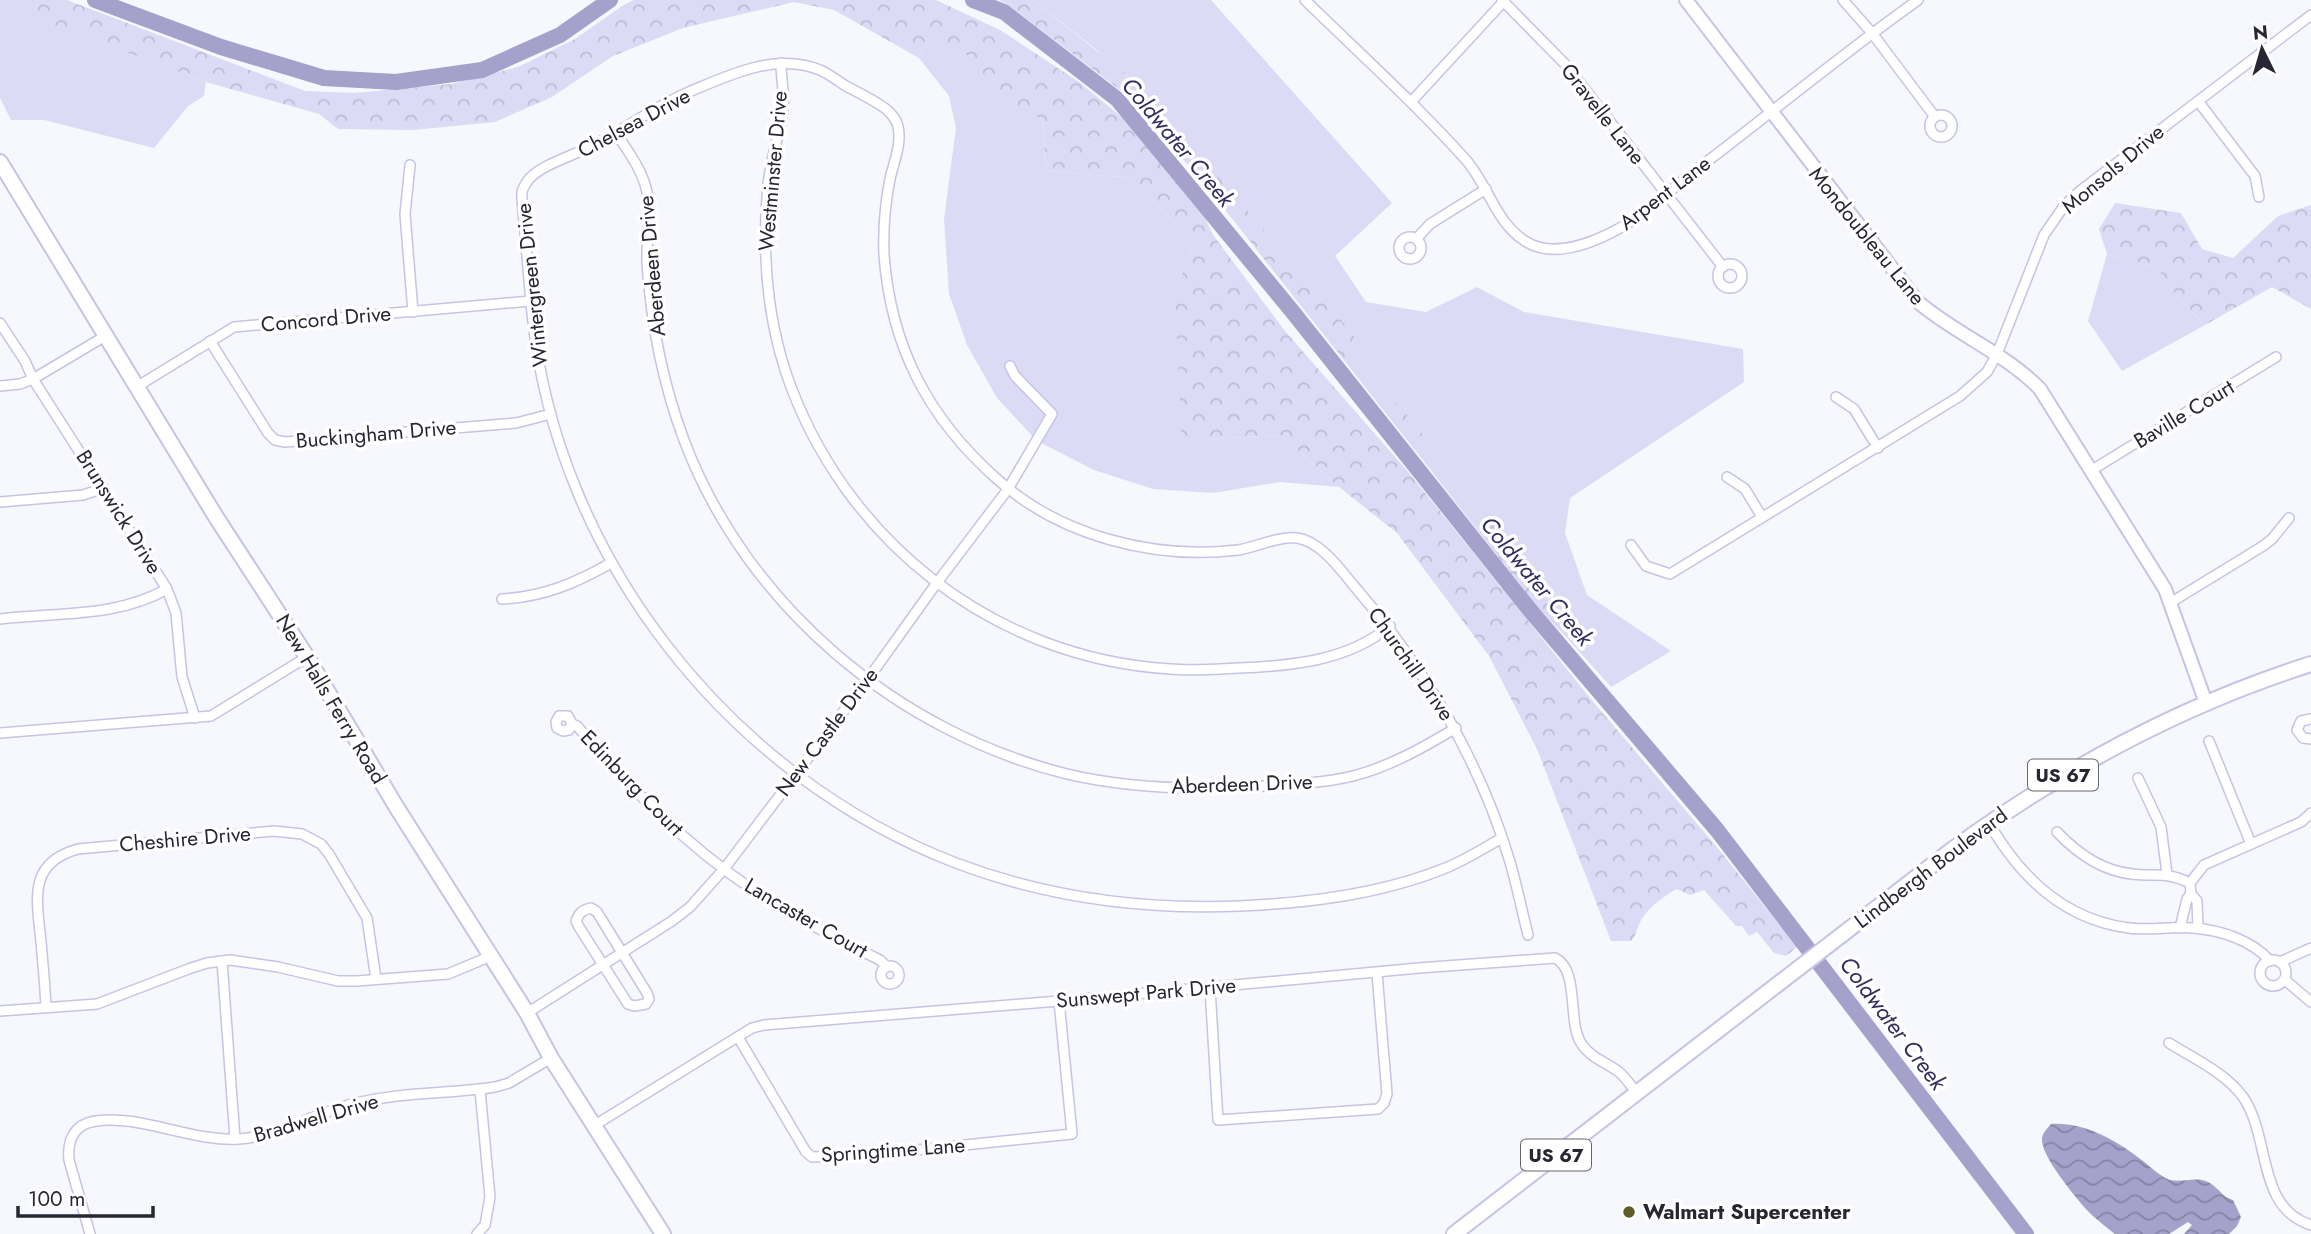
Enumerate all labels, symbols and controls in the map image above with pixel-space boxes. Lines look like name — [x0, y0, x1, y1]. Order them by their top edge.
north arrow — [2227, 14, 2297, 84]
text: N — [2252, 18, 2269, 47]
street label: Gravelle Lane — [1554, 57, 1652, 171]
water label: Coldwater Creek — [1114, 70, 1243, 215]
street label: Chelsea Drive — [572, 81, 696, 165]
street label: Westminster Drive — [751, 89, 795, 252]
street label: Monsols Drive — [2055, 117, 2171, 221]
street label: Arpent Lane — [1613, 149, 1717, 237]
street label: Mondoubleau Lane — [1802, 160, 1932, 312]
street label: Aberdeen Drive — [631, 194, 673, 338]
street label: Wintergreen Drive — [508, 201, 556, 368]
street label: Concord Drive — [260, 298, 393, 340]
street label: Baville Court — [2128, 372, 2240, 456]
street label: Buckingham Drive — [295, 412, 458, 456]
street label: Brunswick Drive — [69, 444, 169, 580]
water label: Coldwater Creek — [1473, 509, 1602, 654]
street label: Churchill Drive — [1361, 601, 1461, 727]
street label: New Halls Ferry Road — [268, 608, 394, 790]
street label: New Castle Drive — [769, 661, 885, 803]
street label: Edinburg Court — [574, 723, 690, 843]
road number: US 67 — [2028, 760, 2098, 790]
street label: Aberdeen Drive — [1171, 767, 1313, 801]
street label: Lindbergh Boulevard — [1848, 800, 2014, 936]
street label: Cheshire Drive — [118, 818, 252, 860]
street label: Lancaster Court — [739, 871, 873, 965]
water label: Coldwater Creek — [1831, 949, 1955, 1098]
street label: Sunswept Park Drive — [1055, 970, 1237, 1016]
street label: Bradwell Drive — [250, 1086, 382, 1150]
street label: Springtime Lane — [820, 1130, 966, 1170]
road number: US 67 — [1521, 1140, 1591, 1170]
scale bar — [18, 1174, 152, 1218]
text: 100 m — [28, 1184, 85, 1214]
place label: Walmart Supercenter — [1643, 1197, 1851, 1227]
marker: Walmart Supercenter — [1621, 1204, 1637, 1220]

